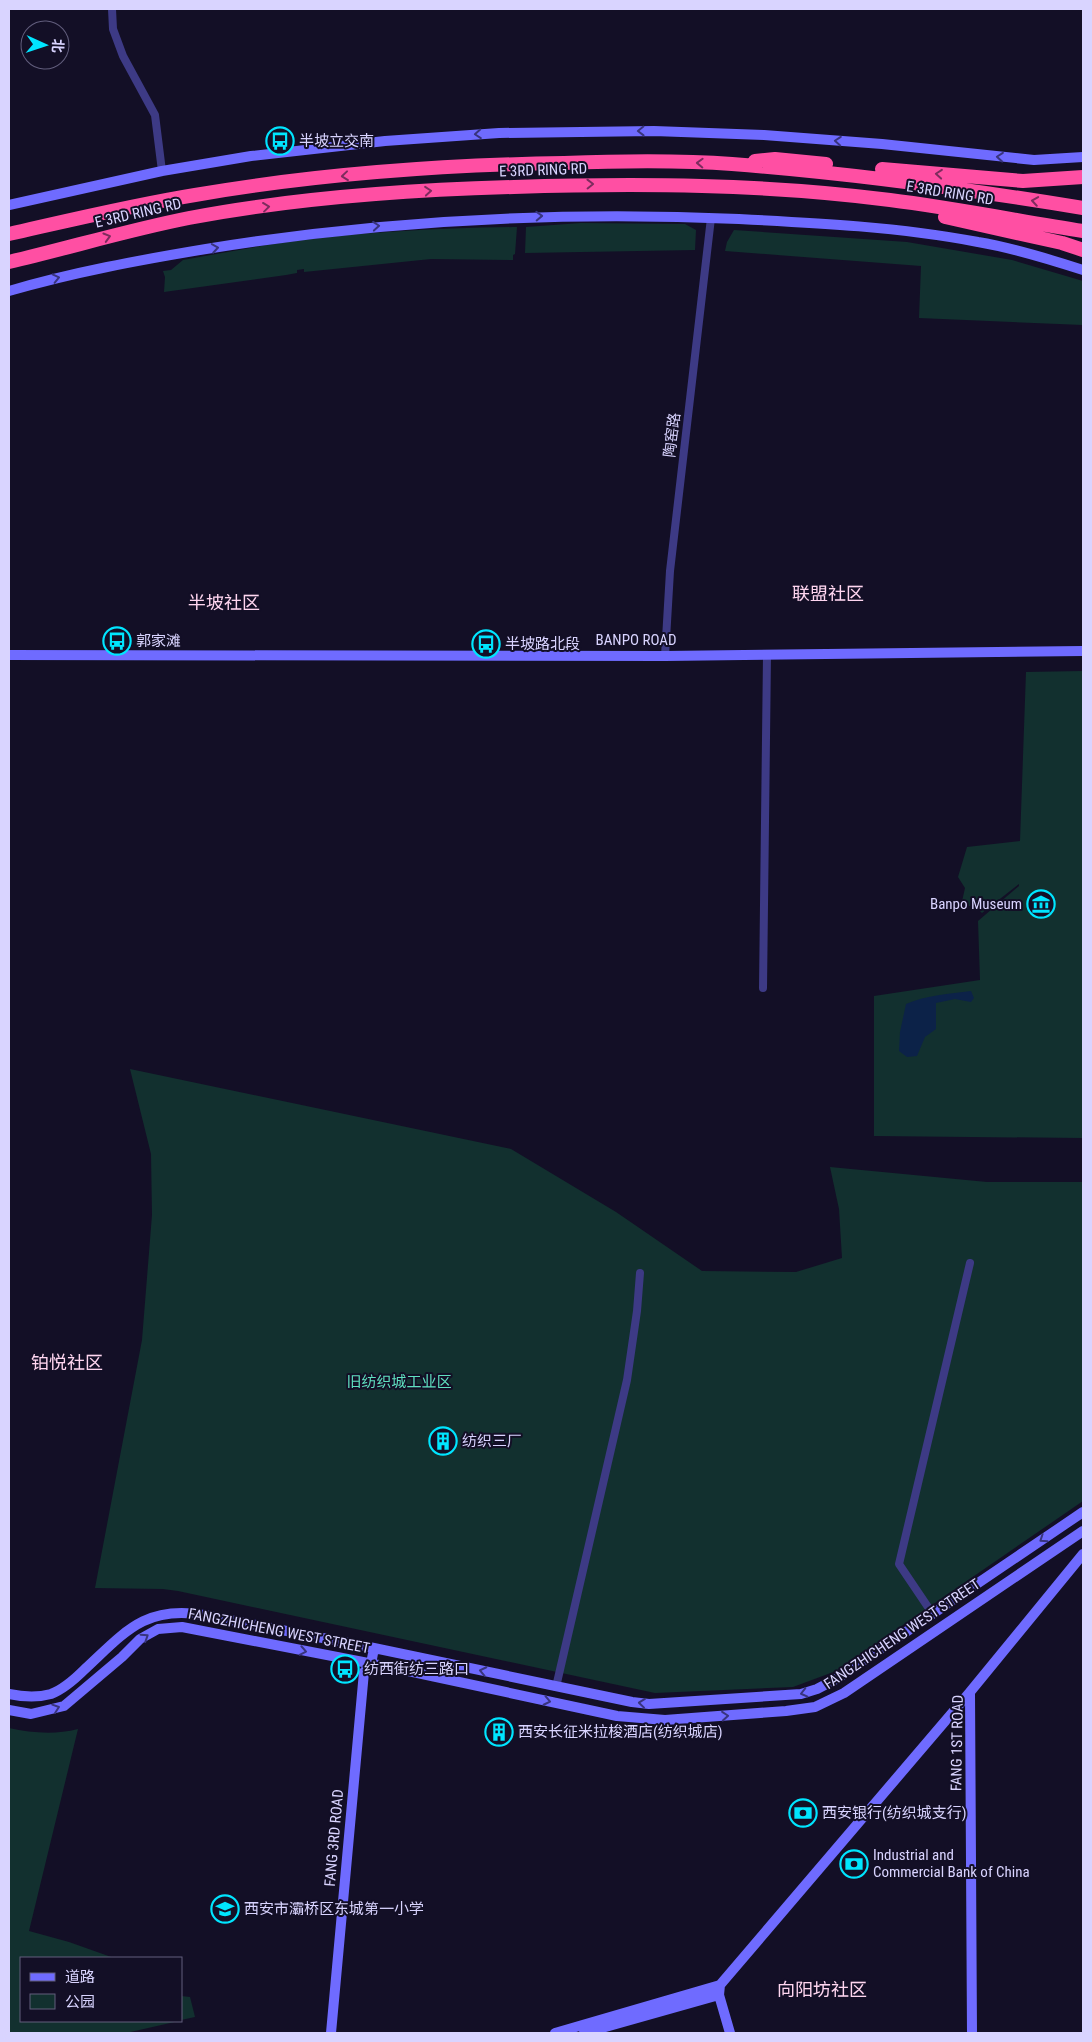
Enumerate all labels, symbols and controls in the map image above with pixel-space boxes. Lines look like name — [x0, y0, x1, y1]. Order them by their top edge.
north arrow — [20, 20, 70, 70]
text: 北 — [50, 38, 66, 53]
bus stop icon: 半坡立交南 — [265, 126, 295, 156]
one-way arrow — [637, 126, 644, 136]
one-way arrow — [474, 129, 482, 140]
place label: 半坡立交南 — [299, 132, 374, 150]
one-way arrow — [834, 135, 842, 146]
one-way arrow — [995, 152, 1003, 163]
one-way arrow — [696, 158, 704, 168]
street label: E 3RD RING RD — [499, 159, 587, 181]
one-way arrow — [935, 169, 943, 180]
one-way arrow — [341, 170, 349, 181]
street label: E 3RD RING RD — [905, 177, 995, 209]
one-way arrow — [587, 179, 595, 190]
one-way arrow — [424, 185, 432, 196]
street label: E 3RD RING RD — [93, 194, 183, 232]
one-way arrow — [1031, 196, 1039, 206]
one-way arrow — [263, 202, 271, 213]
one-way arrow — [535, 211, 543, 222]
one-way arrow — [373, 221, 381, 232]
one-way arrow — [102, 232, 110, 242]
one-way arrow — [211, 243, 220, 253]
one-way arrow — [51, 273, 60, 284]
street label: 陶窑路 — [660, 412, 684, 458]
district label: 联盟社区 — [792, 583, 864, 604]
district label: 半坡社区 — [188, 592, 260, 613]
bus stop icon: 郭家滩 — [102, 626, 132, 656]
bus stop icon: 半坡路北段 — [471, 629, 501, 659]
street label: BANPO ROAD — [596, 631, 676, 649]
place label: 郭家滩 — [136, 632, 181, 650]
place label: 半坡路北段 — [505, 635, 580, 653]
museum icon: Banpo Museum — [1026, 889, 1056, 919]
place label: Banpo Museum — [930, 895, 1022, 913]
district label: 铂悦社区 — [31, 1352, 103, 1373]
park label: 旧纺织城工业区 — [346, 1373, 452, 1391]
building icon: 纺织三厂 — [428, 1426, 458, 1456]
place label: 纺织三厂 — [462, 1432, 522, 1450]
one-way arrow — [1039, 1533, 1048, 1542]
street label: FANGZHICHENG WEST STREET — [820, 1575, 984, 1693]
street label: FANGZHICHENG WEST STREET — [187, 1605, 371, 1657]
one-way arrow — [139, 1634, 148, 1643]
one-way arrow — [298, 1645, 307, 1655]
bus stop icon: 纺西街纺三路口 — [330, 1654, 360, 1684]
place label: 纺西街纺三路口 — [364, 1660, 469, 1678]
one-way arrow — [478, 1666, 487, 1677]
one-way arrow — [799, 1687, 808, 1698]
one-way arrow — [543, 1695, 552, 1706]
street label: FANG 1ST ROAD — [947, 1695, 967, 1791]
one-way arrow — [638, 1697, 646, 1708]
one-way arrow — [52, 1704, 60, 1714]
one-way arrow — [722, 1711, 730, 1722]
building icon: 西安长征米拉梭酒店(纺织城店) — [484, 1717, 514, 1747]
place label: 西安长征米拉梭酒店(纺织城店) — [518, 1723, 723, 1741]
street label: FANG 3RD ROAD — [321, 1789, 347, 1887]
bank icon: 西安银行(纺织城支行) — [788, 1798, 818, 1828]
place label: 西安银行(纺织城支行) — [822, 1804, 967, 1822]
place label: Industrial and Commercial Bank of China — [873, 1846, 1030, 1881]
bank icon: Industrial and Commercial Bank of China — [839, 1849, 869, 1879]
school or university icon: 西安市灞桥区东城第一小学 — [210, 1894, 240, 1924]
place label: 西安市灞桥区东城第一小学 — [244, 1900, 424, 1918]
legend — [20, 1957, 182, 2022]
text: 道路 — [65, 1968, 95, 1986]
district label: 向阳坊社区 — [777, 1979, 867, 2000]
text: 公园 — [65, 1993, 95, 2011]

